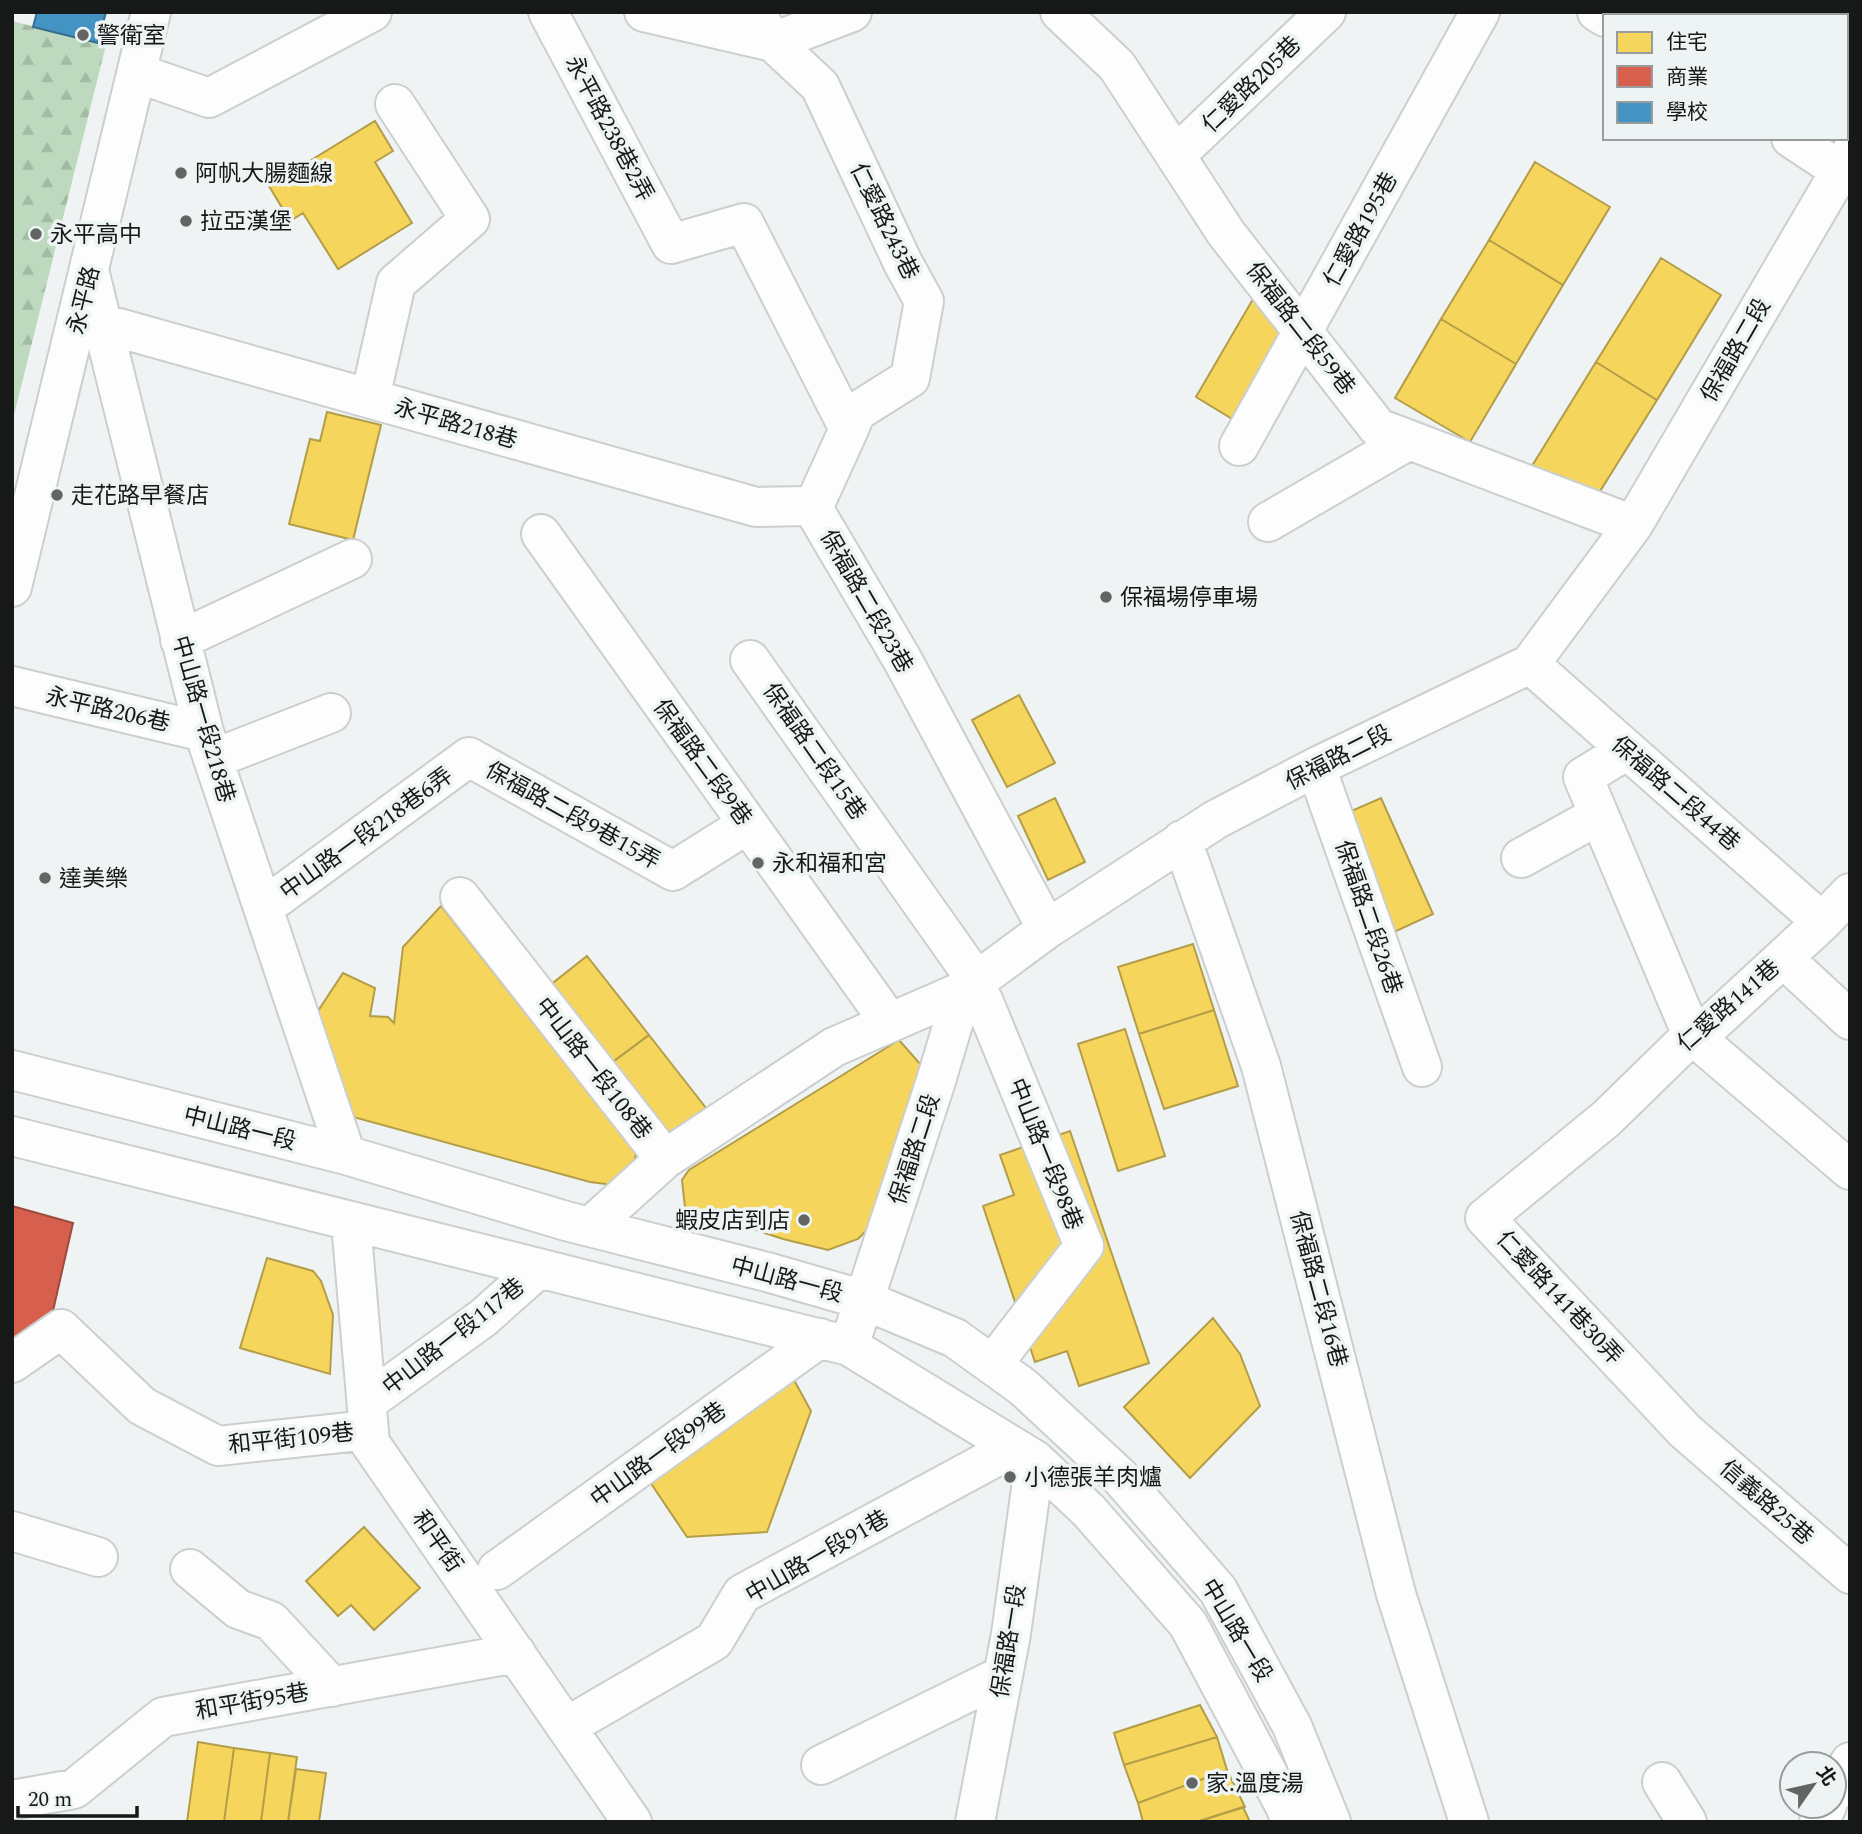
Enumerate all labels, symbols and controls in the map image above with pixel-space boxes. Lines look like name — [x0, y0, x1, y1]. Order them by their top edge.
legend — [1603, 14, 1848, 140]
place label: 警衛室 — [97, 19, 166, 54]
marker: 警衛室 — [75, 27, 91, 43]
text: 住宅 — [1666, 27, 1708, 59]
street label: 仁愛路205巷 — [1194, 29, 1310, 142]
street label: 永平路238巷2弄 — [555, 49, 662, 208]
text: 商業 — [1666, 62, 1708, 94]
text: 學校 — [1666, 97, 1708, 129]
place label: 阿帆大腸麵線 — [195, 157, 333, 192]
street label: 仁愛路243巷 — [840, 157, 927, 286]
marker: 阿帆大腸麵線 — [173, 165, 189, 181]
street label: 仁愛路195巷 — [1315, 166, 1407, 294]
place label: 拉亞漢堡 — [200, 205, 292, 240]
marker: 拉亞漢堡 — [178, 213, 194, 229]
place label: 永平高中 — [50, 218, 142, 253]
marker: 永平高中 — [28, 226, 44, 242]
street label: 保福路二段59巷 — [1236, 255, 1363, 403]
street label: 永平路 — [59, 263, 110, 338]
street label: 保福路二段 — [1692, 292, 1780, 409]
street label: 永平路218巷 — [390, 390, 521, 459]
place label: 走花路早餐店 — [71, 479, 209, 514]
marker: 走花路早餐店 — [49, 487, 65, 503]
street label: 保福路二段23巷 — [810, 523, 921, 680]
place label: 保福場停車場 — [1120, 581, 1258, 616]
marker: 保福場停車場 — [1098, 589, 1114, 605]
street label: 中山路一段218巷 — [162, 632, 243, 807]
street label: 保福路二段15巷 — [753, 676, 874, 828]
street label: 永平路206巷 — [42, 679, 173, 742]
street label: 保福路二段9巷 — [644, 692, 760, 834]
street label: 保福路二段 — [1280, 717, 1398, 800]
street label: 保福路二段44巷 — [1603, 728, 1747, 860]
street label: 保福路二段9巷15弄 — [478, 754, 666, 879]
street label: 中山路一段218巷6弄 — [273, 759, 461, 909]
street label: 保福路二段26巷 — [1325, 836, 1410, 999]
place label: 永和福和宮 — [772, 847, 887, 882]
marker: 永和福和宮 — [750, 855, 766, 871]
place label: 達美樂 — [59, 862, 128, 897]
marker: 達美樂 — [37, 870, 53, 886]
street label: 仁愛路141巷 — [1670, 951, 1788, 1061]
street label: 中山路一段108巷 — [526, 990, 660, 1148]
street label: 中山路一段98巷 — [998, 1073, 1091, 1236]
street label: 保福路二段 — [881, 1089, 950, 1210]
street label: 中山路一段 — [180, 1099, 300, 1160]
place label: 蝦皮店到店 — [675, 1204, 790, 1239]
street label: 保福路二段16巷 — [1280, 1207, 1355, 1372]
marker: 蝦皮店到店 — [796, 1212, 812, 1228]
street label: 仁愛路141巷30弄 — [1487, 1223, 1631, 1373]
street label: 中山路一段 — [727, 1249, 847, 1312]
street label: 中山路一段117巷 — [375, 1270, 533, 1404]
street label: 中山路一段99巷 — [583, 1394, 734, 1517]
street label: 和平街109巷 — [226, 1415, 356, 1464]
street label: 信義路25巷 — [1711, 1452, 1821, 1554]
place label: 小德張羊肉爐 — [1024, 1461, 1162, 1496]
marker: 小德張羊肉爐 — [1002, 1469, 1018, 1485]
street label: 中山路一段91巷 — [739, 1502, 896, 1613]
street label: 和平街 — [403, 1504, 471, 1580]
street label: 中山路一段 — [1191, 1572, 1280, 1689]
street label: 保福路一段 — [983, 1582, 1036, 1701]
street label: 和平街95巷 — [193, 1675, 312, 1730]
north arrow — [1778, 1750, 1848, 1820]
text: 北 — [1809, 1760, 1843, 1792]
place label: 家.溫度湯 — [1206, 1767, 1304, 1802]
scale bar — [18, 1774, 136, 1818]
marker: 家.溫度湯 — [1184, 1775, 1200, 1791]
text: 20 m — [28, 1784, 72, 1816]

